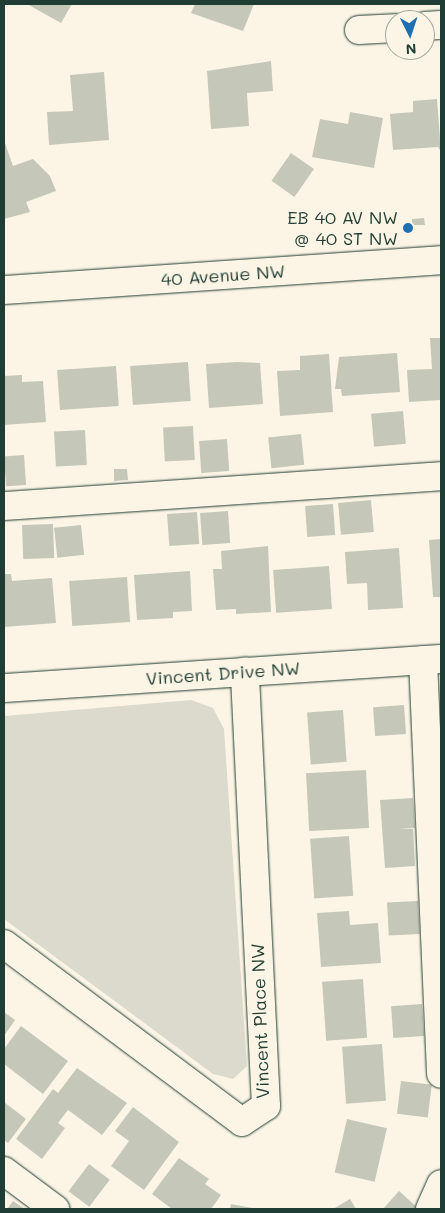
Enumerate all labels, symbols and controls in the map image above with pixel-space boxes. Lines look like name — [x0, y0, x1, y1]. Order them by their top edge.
north arrow — [385, 10, 435, 60]
text: N — [405, 40, 417, 59]
place label: EB 40 AV NW @ 40 ST NW — [287, 207, 398, 250]
marker: EB 40 AV NW @ 40 ST NW — [402, 222, 414, 234]
street label: 40 Avenue NW — [160, 260, 286, 290]
street label: Vincent Drive NW — [145, 657, 301, 689]
street label: Vincent Place NW — [246, 943, 274, 1099]

